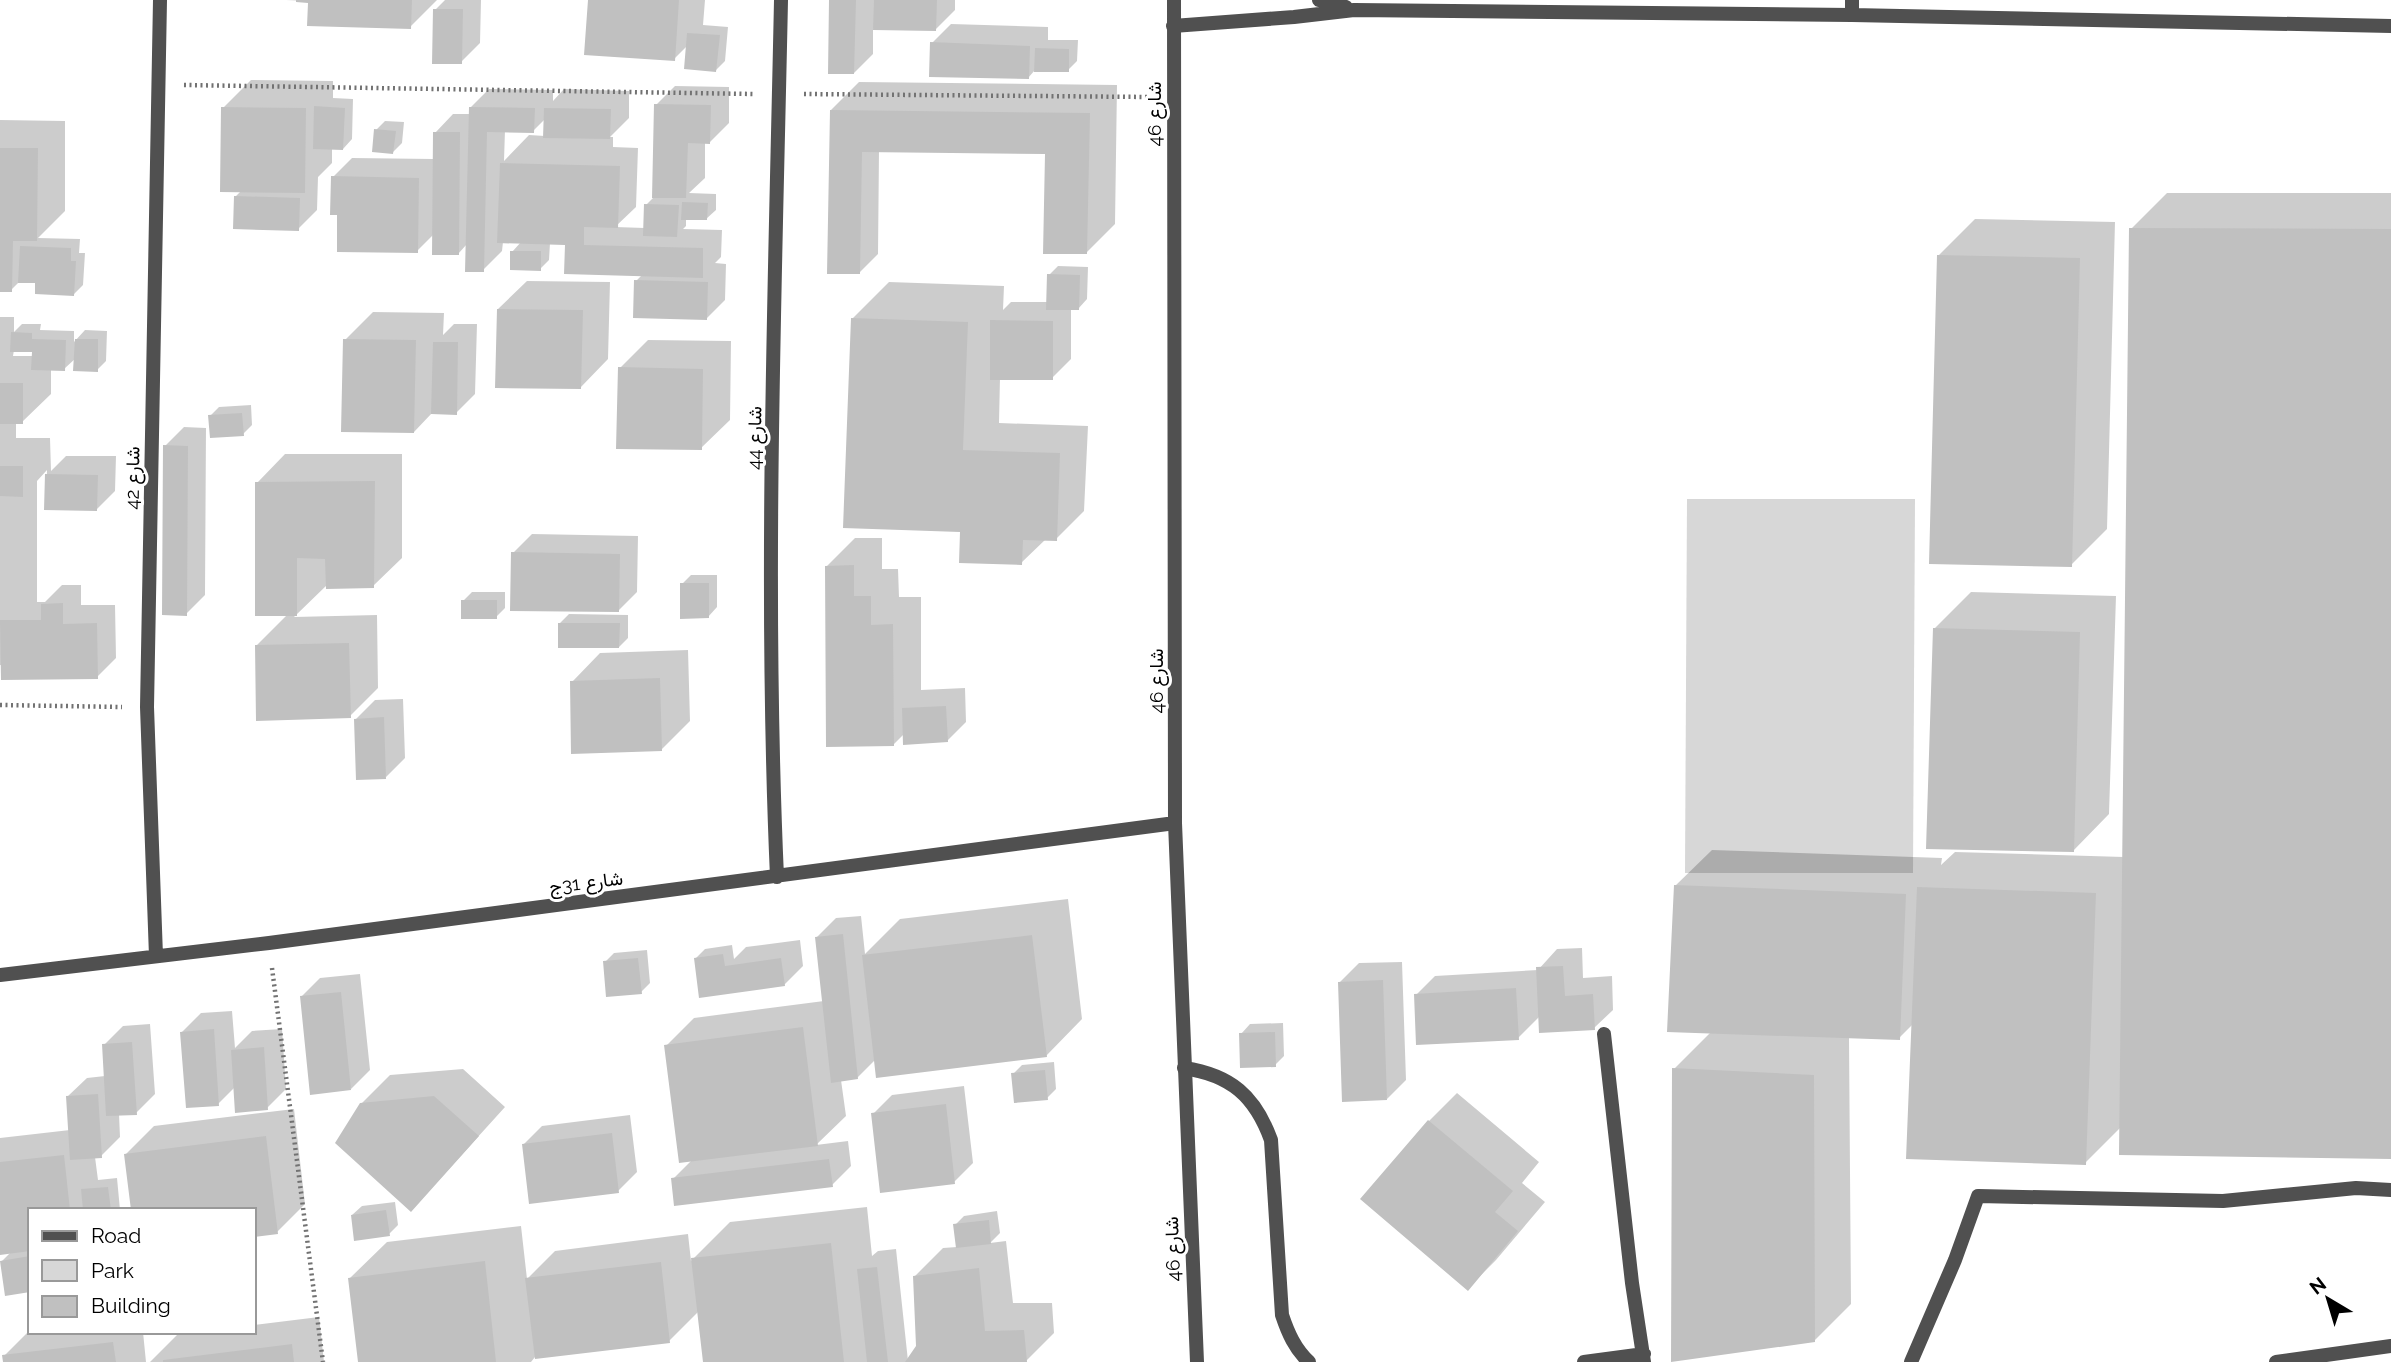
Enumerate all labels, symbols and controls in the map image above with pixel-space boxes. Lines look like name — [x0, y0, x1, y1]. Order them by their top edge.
street label: شارع 46 — [1143, 82, 1167, 146]
street label: شارع 44 — [742, 406, 768, 470]
street label: شارع 42 — [120, 446, 146, 510]
street label: شارع 46 — [1145, 649, 1169, 713]
street label: شارع 31ج — [548, 867, 624, 899]
legend — [28, 1208, 256, 1334]
street label: شارع 46 — [1160, 1216, 1186, 1282]
text: Road — [91, 1223, 141, 1248]
text: Park — [91, 1258, 134, 1283]
north arrow — [2293, 1264, 2363, 1334]
text: N — [2305, 1272, 2330, 1299]
text: Building — [91, 1293, 171, 1318]

